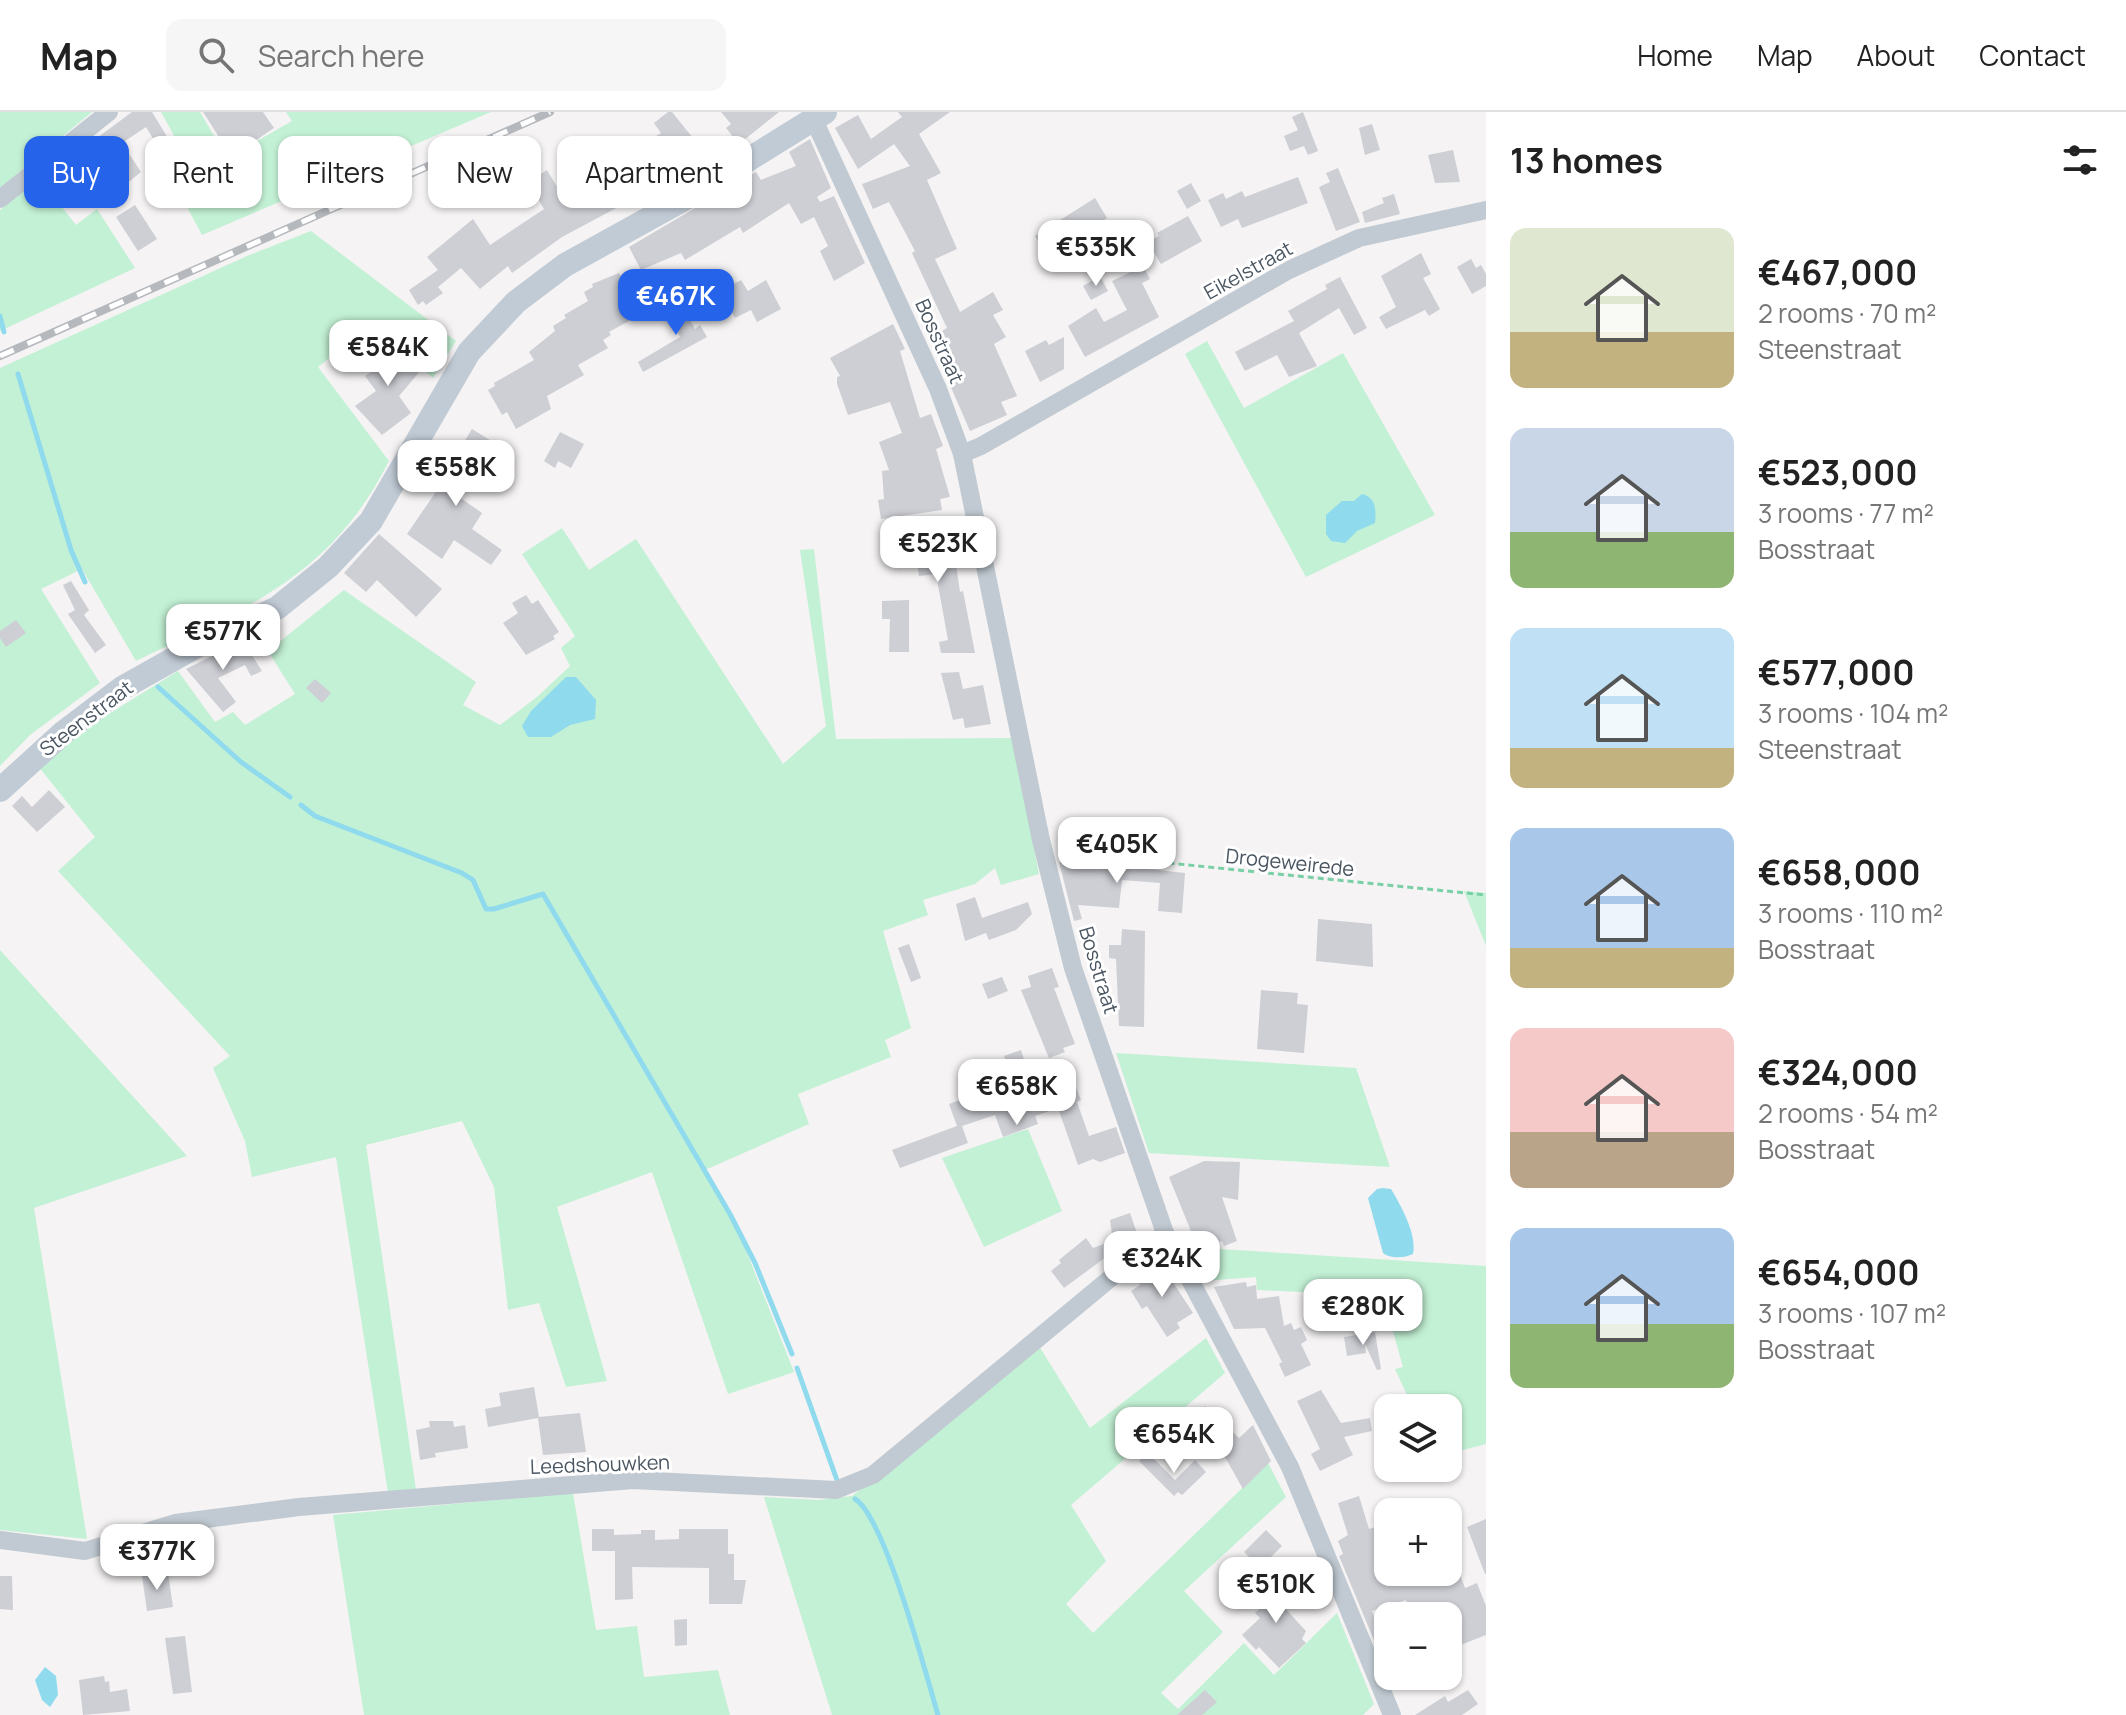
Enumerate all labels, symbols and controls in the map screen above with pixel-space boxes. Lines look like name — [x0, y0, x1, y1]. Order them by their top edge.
search box — [166, 19, 726, 91]
text: Map — [40, 29, 118, 81]
icon: search — [194, 33, 238, 77]
text: Search here — [258, 35, 425, 76]
text: Home — [1637, 36, 1713, 74]
text: Map — [1757, 36, 1813, 74]
text: About — [1857, 36, 1935, 74]
text: Contact — [1979, 36, 2086, 74]
chip: Buy — [24, 136, 129, 208]
chip: Rent — [145, 136, 262, 208]
chip: Filters — [278, 136, 412, 208]
chip: New — [428, 136, 541, 208]
chip: Apartment — [557, 136, 752, 208]
text: 13 homes — [1510, 137, 1663, 183]
icon: filters — [2058, 138, 2102, 182]
pin: €535K — [1040, 220, 1152, 288]
text: €535K — [1056, 228, 1136, 264]
street label: Eikelstraat — [1199, 235, 1297, 305]
text: €467,000 — [1758, 249, 1917, 295]
icon: home — [1574, 260, 1670, 356]
pin: €467K — [620, 269, 732, 337]
text: €467K — [636, 277, 716, 313]
street label: Bosstraat — [909, 294, 971, 388]
text: 2 rooms · 70 m² — [1758, 295, 1936, 331]
pin: €584K — [332, 320, 444, 388]
text: €584K — [347, 328, 429, 364]
text: Steenstraat — [1758, 331, 1902, 367]
pin: €558K — [400, 440, 512, 508]
text: €558K — [416, 448, 496, 484]
text: €523,000 — [1758, 449, 1918, 495]
icon: home — [1574, 460, 1670, 556]
text: 3 rooms · 77 m² — [1758, 495, 1934, 531]
pin: €523K — [882, 516, 994, 584]
text: €523K — [898, 524, 978, 560]
text: Bosstraat — [1758, 531, 1875, 567]
pin: €577K — [167, 604, 279, 672]
text: €577K — [184, 612, 262, 648]
text: €577,000 — [1758, 649, 1915, 695]
icon: home — [1574, 660, 1670, 756]
street label: Steenstraat — [34, 674, 138, 762]
text: 3 rooms · 104 m² — [1758, 695, 1948, 731]
text: Steenstraat — [1758, 731, 1902, 767]
pin: €405K — [1061, 817, 1173, 885]
text: €405K — [1076, 825, 1158, 861]
street label: Drogeweirede — [1224, 842, 1356, 882]
text: €658,000 — [1758, 849, 1921, 895]
icon: home — [1574, 860, 1670, 956]
text: 3 rooms · 110 m² — [1758, 895, 1943, 931]
street label: Bosstraat — [1073, 923, 1125, 1017]
text: Bosstraat — [1758, 931, 1875, 967]
text: €324,000 — [1758, 1049, 1918, 1095]
pin: €658K — [961, 1059, 1073, 1127]
icon: home — [1574, 1060, 1670, 1156]
text: €658K — [976, 1067, 1058, 1103]
text: 2 rooms · 54 m² — [1758, 1095, 1938, 1131]
text: Bosstraat — [1758, 1131, 1875, 1167]
pin: €324K — [1106, 1231, 1218, 1299]
text: €324K — [1122, 1239, 1202, 1275]
text: €654,000 — [1758, 1249, 1920, 1295]
icon: home — [1574, 1260, 1670, 1356]
pin: €280K — [1307, 1279, 1419, 1347]
text: €280K — [1321, 1287, 1405, 1323]
text: 3 rooms · 107 m² — [1758, 1295, 1946, 1331]
text: Bosstraat — [1758, 1331, 1875, 1367]
map controls — [1374, 1394, 1462, 1690]
button: layers — [1374, 1394, 1462, 1482]
pin: €654K — [1118, 1407, 1230, 1475]
text: €654K — [1133, 1415, 1215, 1451]
street label: Leedshouwken — [530, 1448, 670, 1480]
button: + — [1374, 1498, 1462, 1586]
pin: €377K — [101, 1524, 213, 1592]
text: €377K — [118, 1532, 196, 1568]
pin: €510K — [1220, 1557, 1332, 1625]
text: €510K — [1237, 1565, 1315, 1601]
button: − — [1374, 1602, 1462, 1690]

